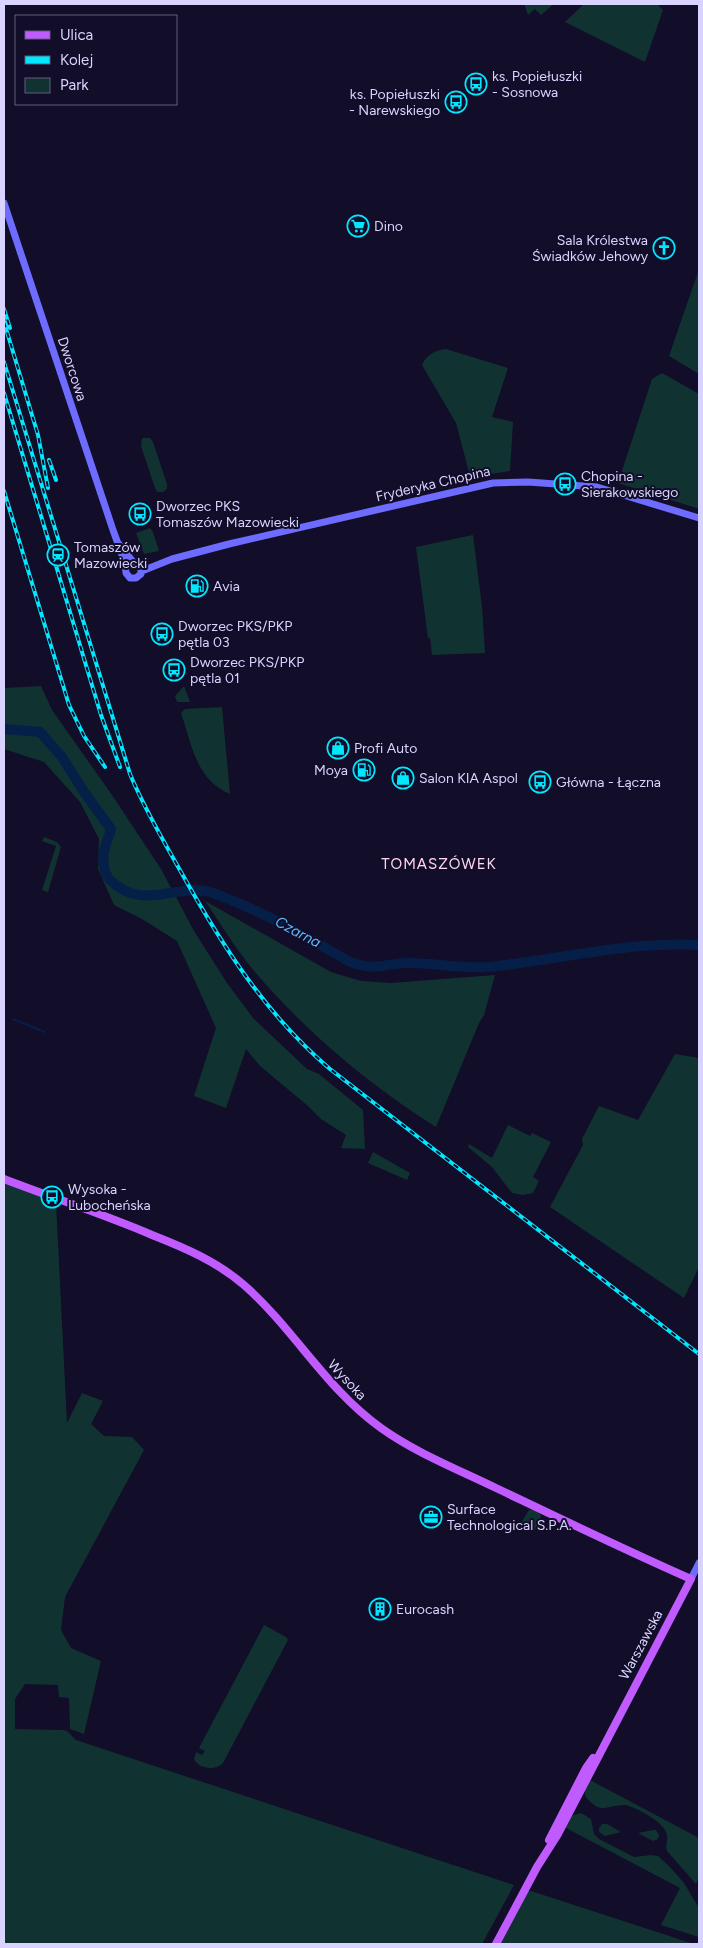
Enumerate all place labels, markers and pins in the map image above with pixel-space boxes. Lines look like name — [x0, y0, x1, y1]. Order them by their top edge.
place label: ks. Popiełuszki - Sosnowa — [492, 68, 582, 101]
bus stop icon: ks. Popiełuszki - Sosnowa — [464, 72, 488, 96]
place label: ks. Popiełuszki - Narewskiego — [349, 86, 440, 119]
bus stop icon: ks. Popiełuszki - Narewskiego — [444, 90, 468, 114]
supermarket icon: Dino — [346, 214, 370, 238]
place label: Dino — [374, 218, 403, 235]
place label: Sala Królestwa Świadków Jehowy — [532, 232, 649, 265]
church icon: Sala Królestwa Świadków Jehowy — [652, 236, 676, 260]
place label: Chopina - Sierakowskiego — [581, 468, 678, 501]
bus stop icon: Chopina - Sierakowskiego — [553, 472, 577, 496]
place label: Dworzec PKS Tomaszów Mazowiecki — [156, 498, 299, 531]
bus stop icon: Dworzec PKS Tomaszów Mazowiecki — [128, 502, 152, 526]
place label: Tomaszów Mazowiecki — [74, 539, 147, 572]
station icon: Tomaszów Mazowiecki — [46, 543, 70, 567]
fuel station icon: Avia — [185, 574, 209, 598]
place label: Avia — [213, 578, 240, 595]
place label: Dworzec PKS/PKP pętla 03 — [178, 618, 292, 651]
bus stop icon: Dworzec PKS/PKP pętla 03 — [150, 622, 174, 646]
place label: Dworzec PKS/PKP pętla 01 — [190, 654, 304, 687]
bus stop icon: Dworzec PKS/PKP pętla 01 — [162, 658, 186, 682]
shop icon: Profi Auto — [326, 736, 350, 760]
place label: Profi Auto — [354, 740, 417, 757]
fuel station icon: Moya — [352, 758, 376, 782]
place label: Moya — [314, 762, 348, 779]
shop icon: Salon KIA Aspol — [391, 766, 415, 790]
place label: Salon KIA Aspol — [419, 770, 518, 787]
bus stop icon: Główna - Łączna — [528, 770, 552, 794]
place label: Główna - Łączna — [556, 774, 661, 791]
place label: Wysoka - Lubocheńska — [68, 1181, 151, 1214]
bus stop icon: Wysoka - Lubocheńska — [40, 1185, 64, 1209]
place label: Surface Technological S.P.A. — [447, 1501, 572, 1534]
office icon: Surface Technological S.P.A. — [419, 1505, 443, 1529]
building icon: Eurocash — [368, 1597, 392, 1621]
place label: Eurocash — [396, 1601, 454, 1618]

